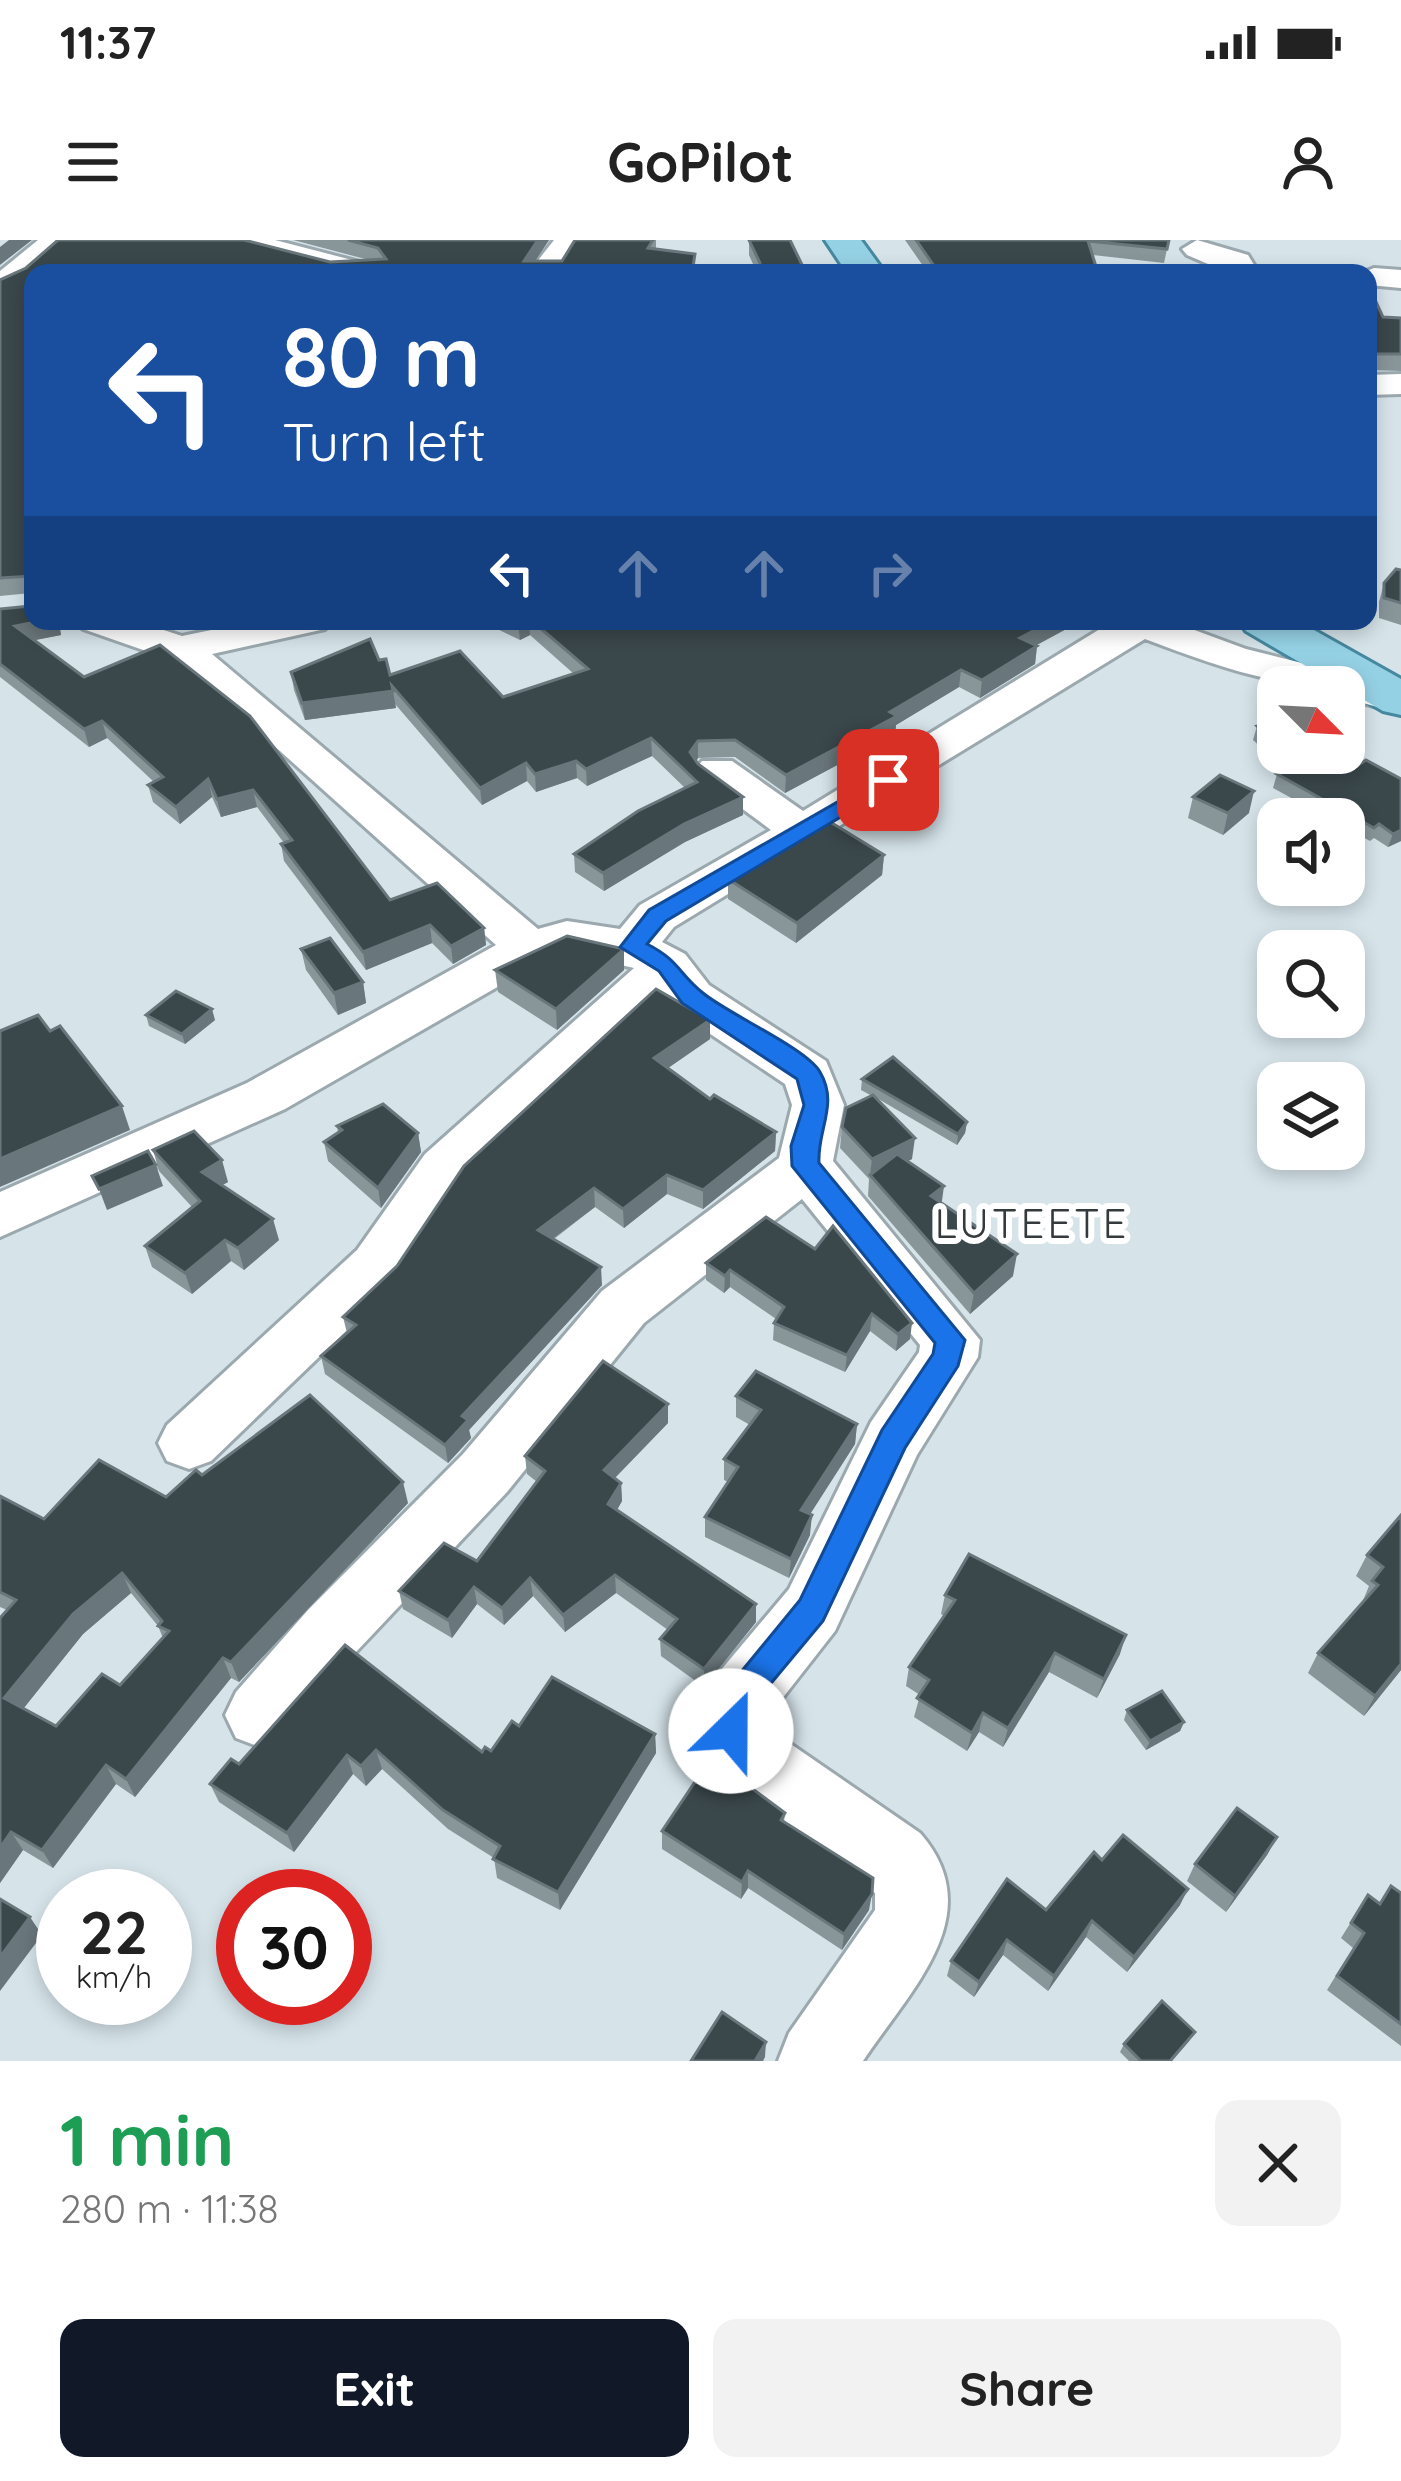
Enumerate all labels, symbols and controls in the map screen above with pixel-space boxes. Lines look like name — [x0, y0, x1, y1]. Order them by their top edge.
text: 11:37 — [60, 14, 156, 70]
text: GoPilot — [607, 128, 794, 196]
icon: menu — [60, 129, 126, 195]
icon: person — [1275, 129, 1341, 195]
text: 80 m — [282, 303, 481, 408]
icon: left — [84, 312, 240, 468]
text: Turn left — [282, 407, 486, 475]
icon: left — [479, 540, 545, 606]
icon: ahead — [605, 540, 671, 606]
icon: ahead — [731, 540, 797, 606]
icon: right — [857, 540, 923, 606]
north arrow — [1257, 666, 1365, 774]
map controls — [1257, 666, 1365, 1170]
pin — [837, 729, 939, 831]
icon: arrive — [855, 747, 921, 813]
button: sound — [1257, 798, 1365, 906]
button: search — [1257, 930, 1365, 1038]
button: layers — [1257, 1062, 1365, 1170]
district label: LUTEETE — [935, 1196, 1129, 1249]
position arrow — [668, 1668, 794, 1794]
speed limit sign: 30 — [216, 1869, 372, 2025]
text: 22 — [80, 1894, 148, 1969]
text: km/h — [76, 1958, 152, 1996]
text: 1 min — [60, 2094, 234, 2184]
button: close — [1215, 2100, 1341, 2226]
text: 280 m · 11:38 — [60, 2184, 279, 2233]
button: Exit — [60, 2319, 689, 2457]
button: Share — [713, 2319, 1341, 2457]

